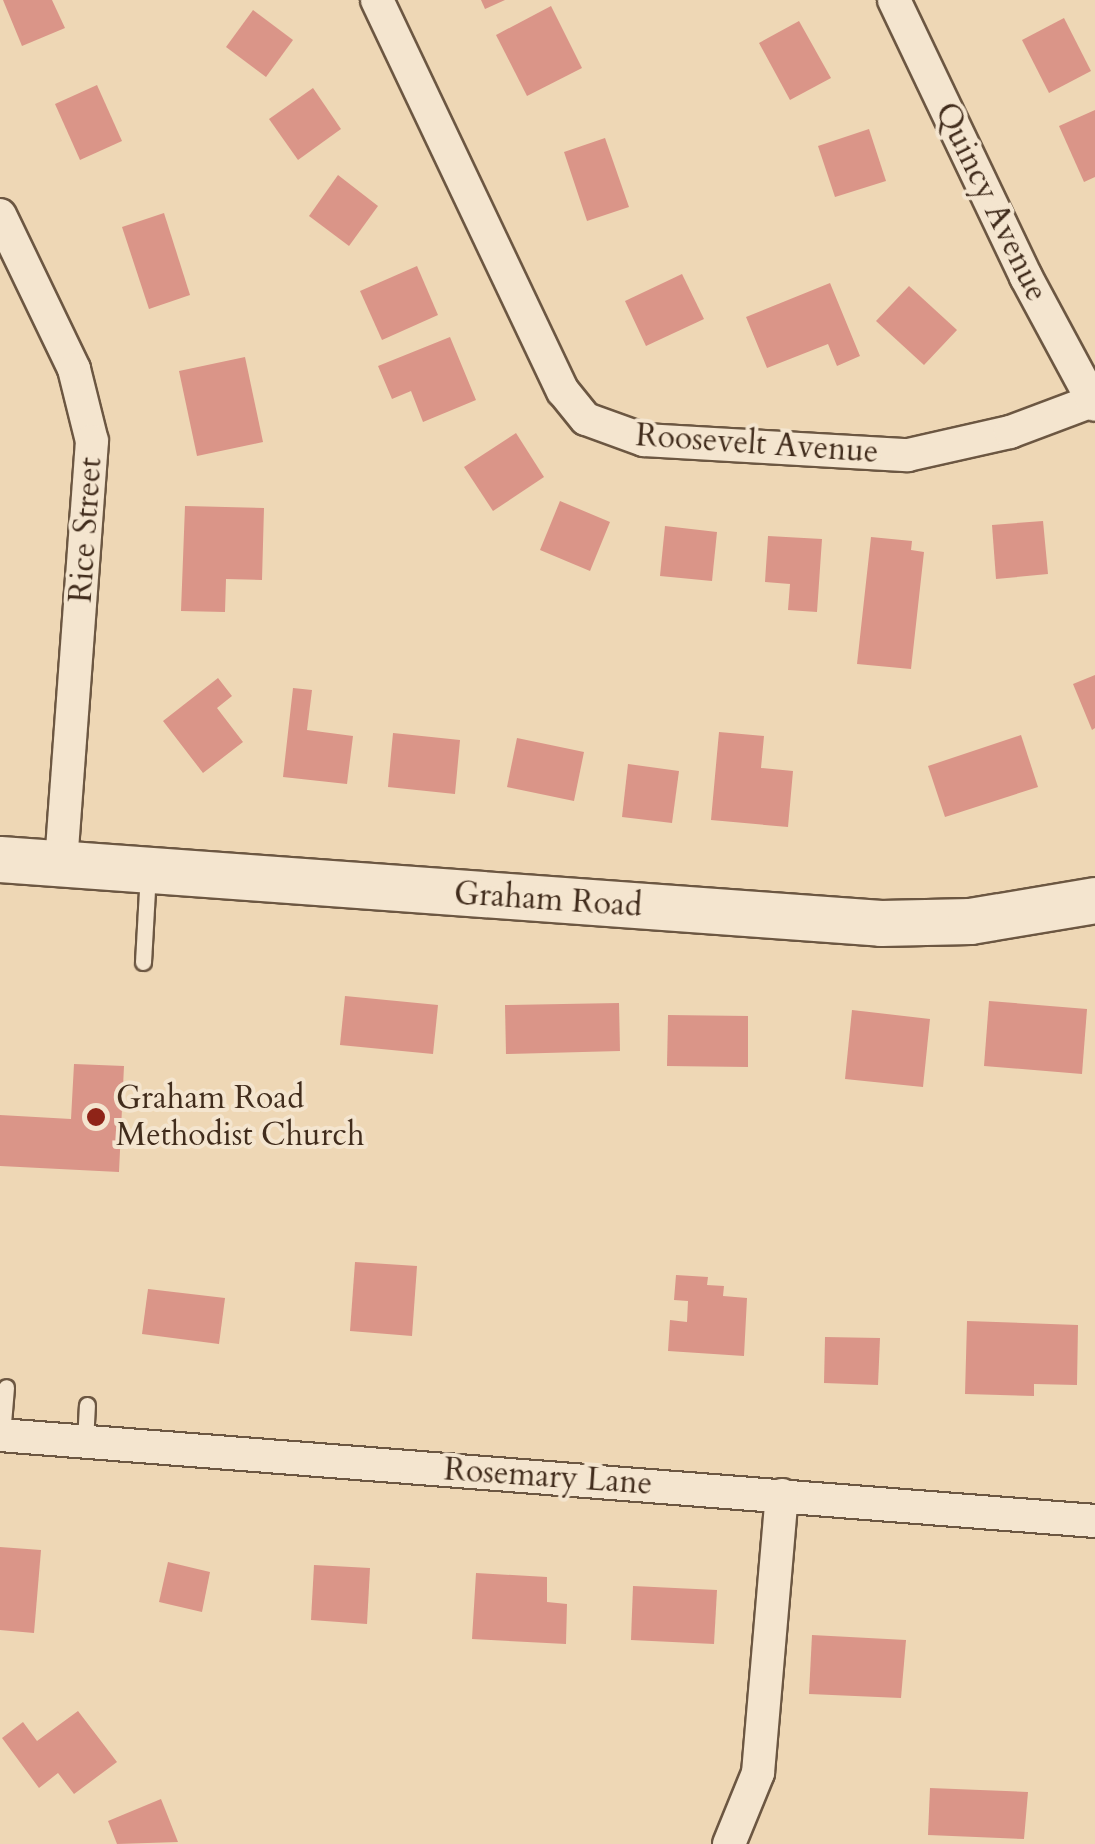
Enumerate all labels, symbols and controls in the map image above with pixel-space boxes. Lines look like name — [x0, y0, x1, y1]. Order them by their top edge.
street label: Quincy Avenue — [926, 96, 1056, 308]
street label: Roosevelt Avenue — [634, 416, 880, 472]
street label: Rice Street — [62, 456, 110, 604]
street label: Graham Road — [453, 874, 643, 926]
place label: Graham Road Methodist Church — [116, 1080, 364, 1155]
marker: Graham Road Methodist Church — [85, 1106, 107, 1128]
street label: Rosemary Lane — [443, 1451, 653, 1503]

